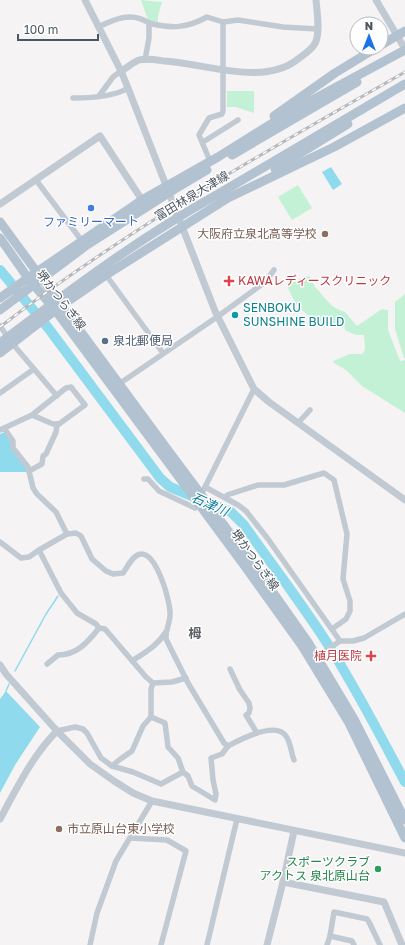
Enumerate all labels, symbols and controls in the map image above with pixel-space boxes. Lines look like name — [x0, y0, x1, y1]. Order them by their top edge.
scale bar — [18, 16, 98, 42]
north arrow — [349, 16, 389, 56]
text: N — [365, 19, 373, 32]
text: 100 m — [24, 22, 58, 37]
street label: 富田林泉大津線 — [152, 168, 232, 224]
marker: ファミリーマート — [86, 203, 96, 213]
place label: ファミリーマート — [43, 214, 139, 229]
place label: 大阪府立泉北高等学校 — [197, 226, 317, 241]
marker: 大阪府立泉北高等学校 — [320, 229, 330, 239]
street label: 堺かつらぎ線 — [33, 267, 89, 333]
place label: KAWAレディースクリニック — [238, 273, 391, 288]
marker: KAWAレディースクリニック — [223, 275, 235, 287]
place label: SENBOKU SUNSHINE BUILD — [243, 300, 344, 329]
marker: SENBOKU SUNSHINE BUILD — [230, 310, 240, 320]
place label: 泉北郵便局 — [113, 333, 173, 348]
marker: 泉北郵便局 — [100, 336, 110, 346]
water label: 石津川 — [189, 489, 233, 520]
street label: 堺かつらぎ線 — [228, 526, 283, 593]
district label: 栂 — [188, 625, 202, 641]
place label: 植月医院 — [314, 648, 362, 663]
marker: 植月医院 — [365, 650, 377, 662]
place label: 市立原山台東小学校 — [67, 821, 175, 836]
marker: 市立原山台東小学校 — [54, 824, 64, 834]
place label: スポーツクラブ アクトス 泉北原山台 — [260, 854, 370, 883]
marker: スポーツクラブ アクトス 泉北原山台 — [373, 864, 383, 874]

